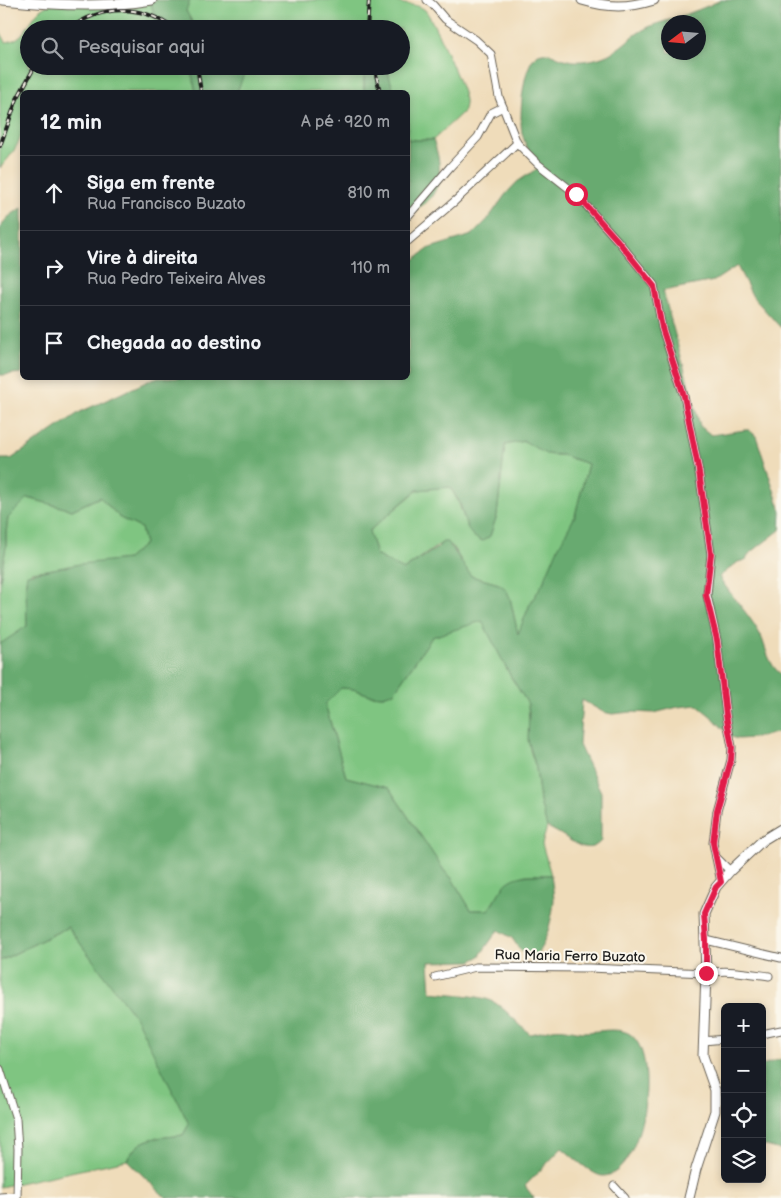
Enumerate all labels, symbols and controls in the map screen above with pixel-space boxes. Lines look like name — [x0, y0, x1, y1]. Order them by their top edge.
north arrow — [661, 15, 706, 60]
search box — [20, 20, 410, 75]
icon: search — [38, 34, 66, 62]
text: Pesquisar aqui — [78, 36, 205, 59]
text: 12 min — [40, 110, 102, 135]
text: A pé · 920 m — [301, 113, 390, 132]
text: Siga em frente — [87, 172, 215, 195]
icon: ahead — [40, 179, 68, 207]
route start — [565, 183, 588, 206]
text: 810 m — [348, 184, 390, 203]
text: Rua Francisco Buzato — [87, 195, 246, 214]
text: Vire à direita — [87, 247, 198, 270]
icon: right — [40, 254, 68, 282]
text: 110 m — [351, 259, 390, 278]
text: Rua Pedro Teixeira Alves — [87, 270, 266, 289]
icon: arrive — [40, 329, 68, 357]
text: Chegada ao destino — [87, 332, 261, 355]
street label: Rua Maria Ferro Buzato — [494, 946, 646, 966]
route end — [695, 962, 718, 985]
map controls — [721, 1003, 766, 1183]
button: + — [721, 1003, 766, 1048]
button: − — [721, 1048, 766, 1093]
button: locate — [721, 1093, 766, 1138]
button: layers — [721, 1138, 766, 1183]

